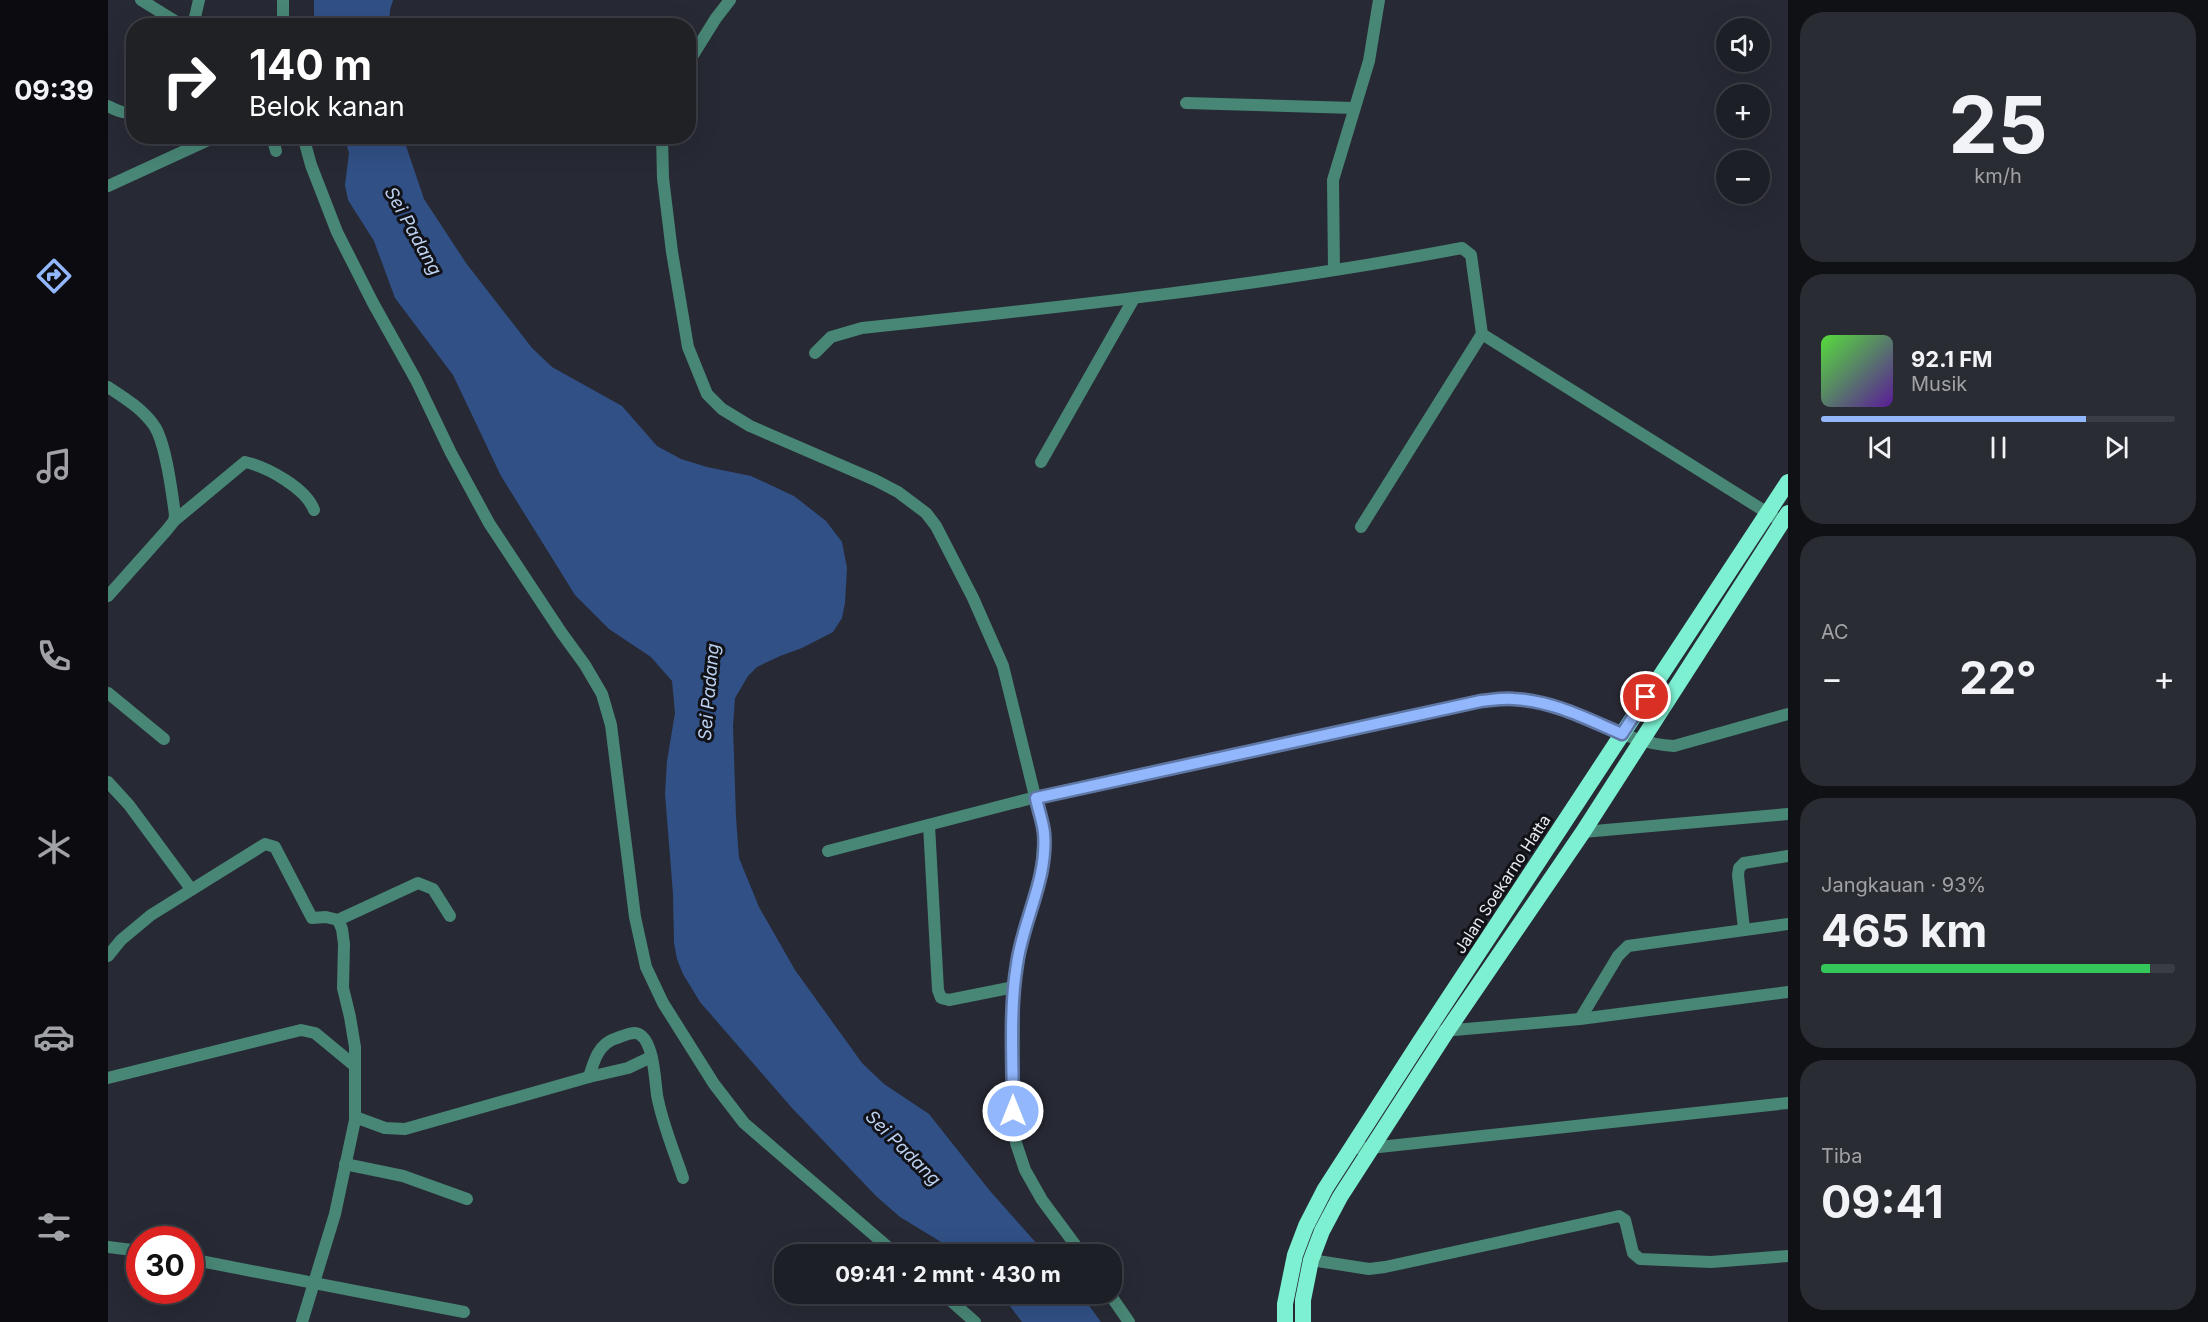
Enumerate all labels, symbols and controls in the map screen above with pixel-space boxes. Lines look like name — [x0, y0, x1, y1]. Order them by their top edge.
map controls — [1716, 18, 1770, 204]
button: sound — [1716, 18, 1770, 72]
text: 140 m — [249, 39, 372, 90]
icon: right — [150, 42, 228, 120]
text: 09:39 — [14, 74, 94, 107]
text: 25 — [1949, 77, 2048, 172]
button: + — [1716, 84, 1770, 138]
text: Belok kanan — [249, 90, 405, 123]
button: − — [1716, 150, 1770, 204]
text: km/h — [1974, 164, 2022, 188]
water label: Sei Padang — [381, 183, 446, 279]
icon: directions — [33, 255, 75, 297]
text: 92.1 FM — [1911, 346, 1993, 372]
text: Musik — [1911, 372, 1967, 396]
icon: previous — [1864, 431, 1897, 464]
icon: pause — [1982, 431, 2015, 464]
icon: next — [2100, 431, 2133, 464]
icon: music — [33, 445, 75, 487]
text: AC — [1821, 620, 1849, 644]
icon: phone — [33, 635, 75, 677]
water label: Sei Padang — [694, 642, 723, 741]
text: 22° — [1959, 650, 2037, 705]
text: − — [1821, 658, 1843, 698]
text: + — [2153, 658, 2175, 698]
pin — [1620, 671, 1671, 722]
icon: arrive — [1629, 680, 1662, 713]
street label: Jalan Soekarno Hatta — [1450, 811, 1554, 957]
icon: climate — [33, 826, 75, 868]
text: Jangkauan · 93% — [1821, 873, 1986, 897]
text: 465 km — [1821, 903, 1987, 958]
icon: car — [33, 1016, 75, 1058]
position arrow — [981, 1079, 1045, 1143]
water label: Sei Padang — [861, 1106, 945, 1190]
text: Tiba — [1821, 1144, 1862, 1168]
text: 09:41 — [1821, 1174, 1944, 1229]
icon: filters — [33, 1206, 75, 1248]
speed limit sign: 30 — [126, 1226, 204, 1304]
text: 09:41 · 2 mnt · 430 m — [835, 1261, 1061, 1287]

